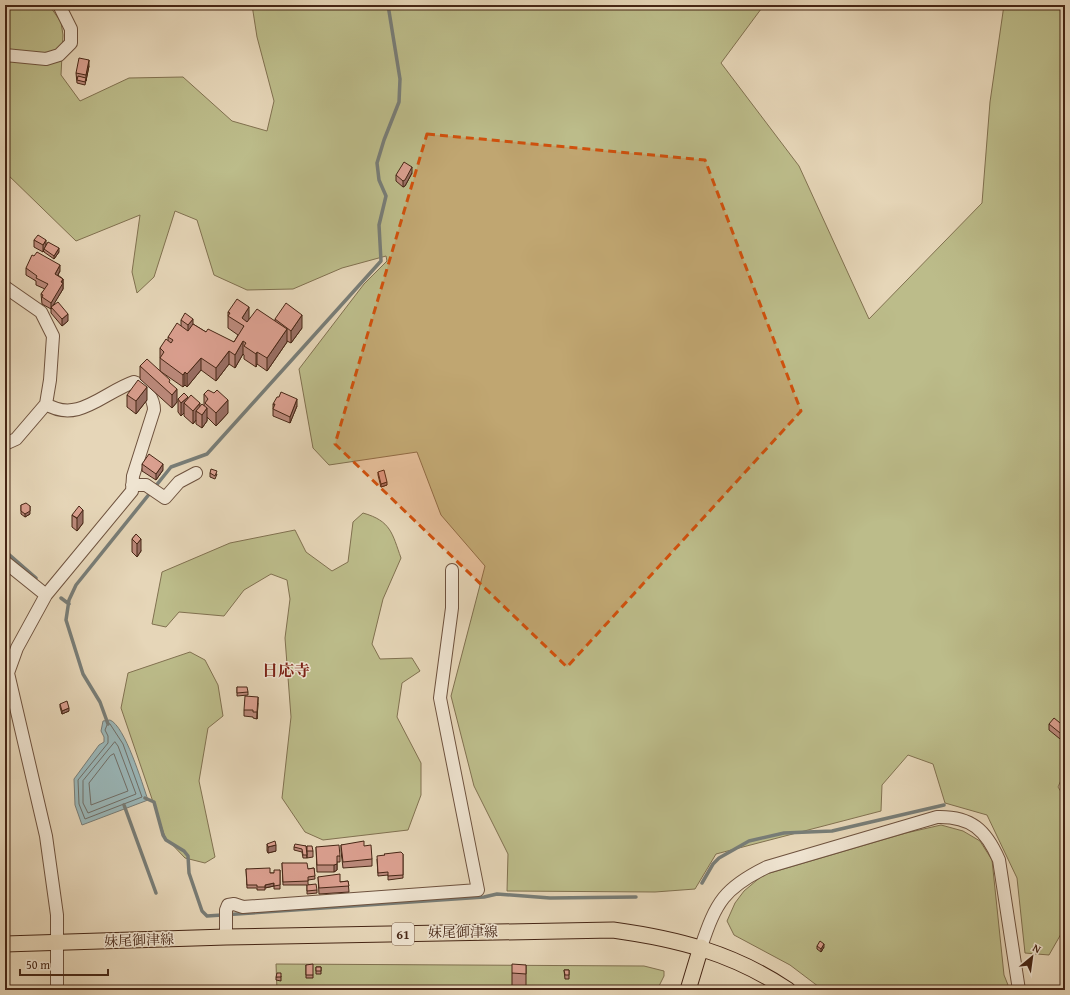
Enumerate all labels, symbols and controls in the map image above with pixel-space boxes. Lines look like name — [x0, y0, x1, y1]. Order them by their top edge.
district label: 日応寺 — [262, 658, 310, 682]
street label: 妹尾御津線 — [428, 921, 498, 943]
road number: 61 — [392, 923, 414, 945]
street label: 妹尾御津線 — [104, 929, 174, 951]
north arrow — [1012, 937, 1052, 977]
text: N — [1030, 939, 1045, 957]
scale bar — [20, 951, 108, 977]
text: 50 m — [26, 956, 50, 973]

